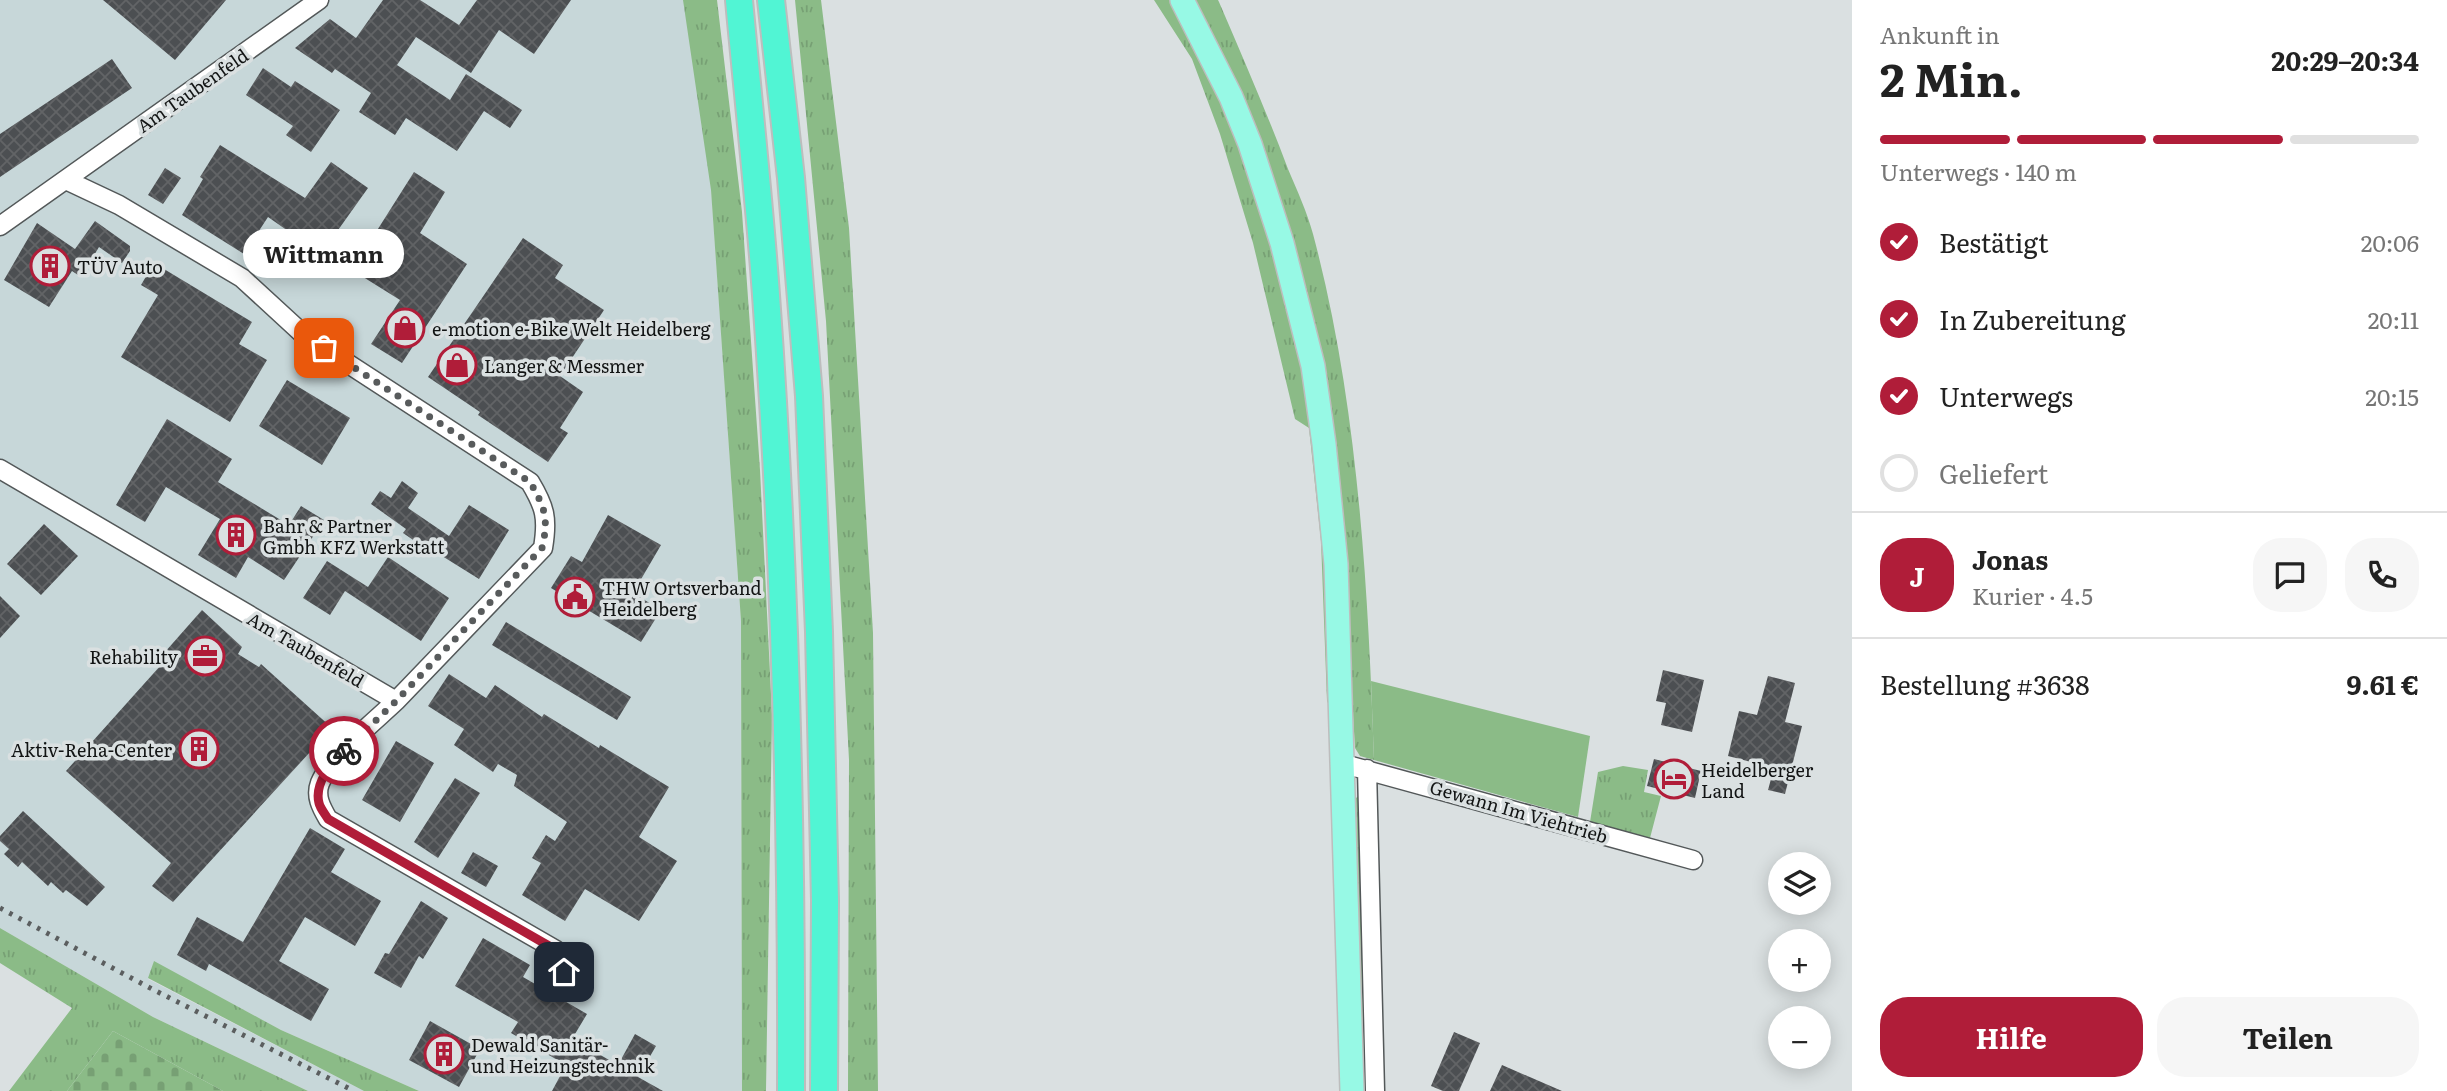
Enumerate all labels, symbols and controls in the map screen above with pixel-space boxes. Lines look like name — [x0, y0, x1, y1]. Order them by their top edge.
text: Ankunft in — [1880, 17, 2000, 51]
text: 20:29–20:34 — [2271, 40, 2419, 79]
street label: Am Taubenfeld — [131, 41, 253, 139]
text: 2 Min. — [1880, 43, 2023, 111]
text: Unterwegs · 140 m — [1880, 154, 2077, 188]
text: Bestätigt — [1939, 222, 2048, 261]
icon: check — [1880, 223, 1918, 261]
text: 20:06 — [2361, 225, 2419, 259]
callout: Wittmann — [244, 229, 404, 278]
text: Wittmann — [263, 236, 384, 270]
building icon: TÜV Auto — [29, 245, 71, 287]
place label: TÜV Auto — [77, 253, 163, 280]
text: In Zubereitung — [1939, 299, 2126, 338]
icon: check — [1880, 300, 1918, 338]
text: 20:11 — [2368, 302, 2419, 336]
shop icon: e-motion e-Bike Welt Heidelberg — [384, 307, 426, 349]
place label: e-motion e-Bike Welt Heidelberg — [432, 315, 711, 342]
pin — [294, 318, 354, 378]
icon: bag — [305, 329, 343, 367]
shop icon: Langer & Messmer — [436, 344, 478, 386]
place label: Langer & Messmer — [484, 352, 645, 379]
text: Unterwegs — [1939, 376, 2073, 415]
icon: check — [1880, 377, 1918, 415]
text: 20:15 — [2365, 379, 2419, 413]
text: Geliefert — [1939, 453, 2048, 492]
place label: Bahr & Partner Gmbh KFZ Werkstatt — [263, 512, 445, 560]
building icon: Bahr & Partner Gmbh KFZ Werkstatt — [215, 514, 257, 556]
button: chat — [2253, 538, 2327, 612]
button: phone — [2345, 538, 2419, 612]
text: Jonas — [1972, 539, 2048, 578]
text: J — [1910, 556, 1924, 595]
place label: THW Ortsverband Heidelberg — [602, 574, 761, 622]
public building icon: THW Ortsverband Heidelberg — [554, 576, 596, 618]
text: Kurier · 4.5 — [1972, 578, 2093, 612]
street label: Am Taubenfeld — [243, 605, 369, 693]
office icon: Rehability — [184, 635, 226, 677]
place label: Rehability — [89, 643, 179, 670]
text: Bestellung #3638 — [1880, 664, 2090, 703]
text: 9.61 € — [2346, 664, 2419, 703]
courier — [309, 716, 379, 786]
building icon: Aktiv-Reha-Center — [178, 728, 220, 770]
icon: bike — [325, 732, 363, 770]
place label: Aktiv-Reha-Center — [11, 736, 172, 763]
place label: Heidelberger Land — [1701, 756, 1814, 804]
hotel icon: Heidelberger Land — [1653, 758, 1695, 800]
street label: Gewann Im Viehtrieb — [1427, 773, 1611, 849]
map controls — [1768, 852, 1831, 1069]
button: layers — [1768, 852, 1831, 915]
button: + — [1768, 929, 1831, 992]
pin — [534, 942, 594, 1002]
icon: home — [545, 953, 583, 991]
button: Hilfe — [1880, 997, 2143, 1077]
button: Teilen — [2157, 997, 2419, 1077]
button: − — [1768, 1006, 1831, 1069]
place label: Dewald Sanitär- und Heizungstechnik — [471, 1031, 656, 1079]
building icon: Dewald Sanitär- und Heizungstechnik — [423, 1033, 465, 1075]

